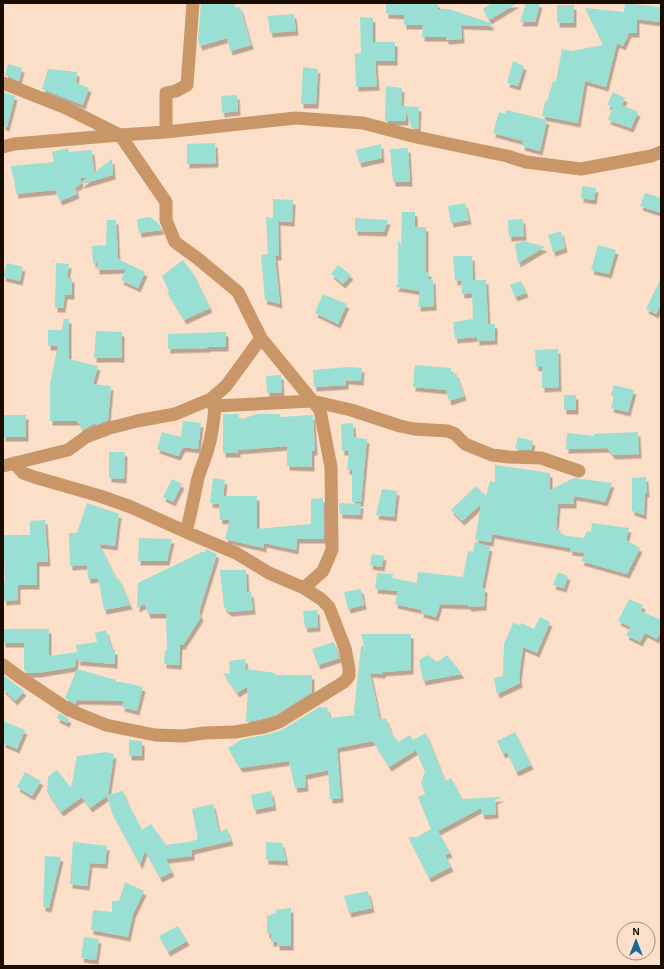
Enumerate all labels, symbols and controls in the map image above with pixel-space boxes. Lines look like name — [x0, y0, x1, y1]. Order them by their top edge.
north arrow — [616, 921, 656, 961]
text: N — [632, 926, 640, 937]

